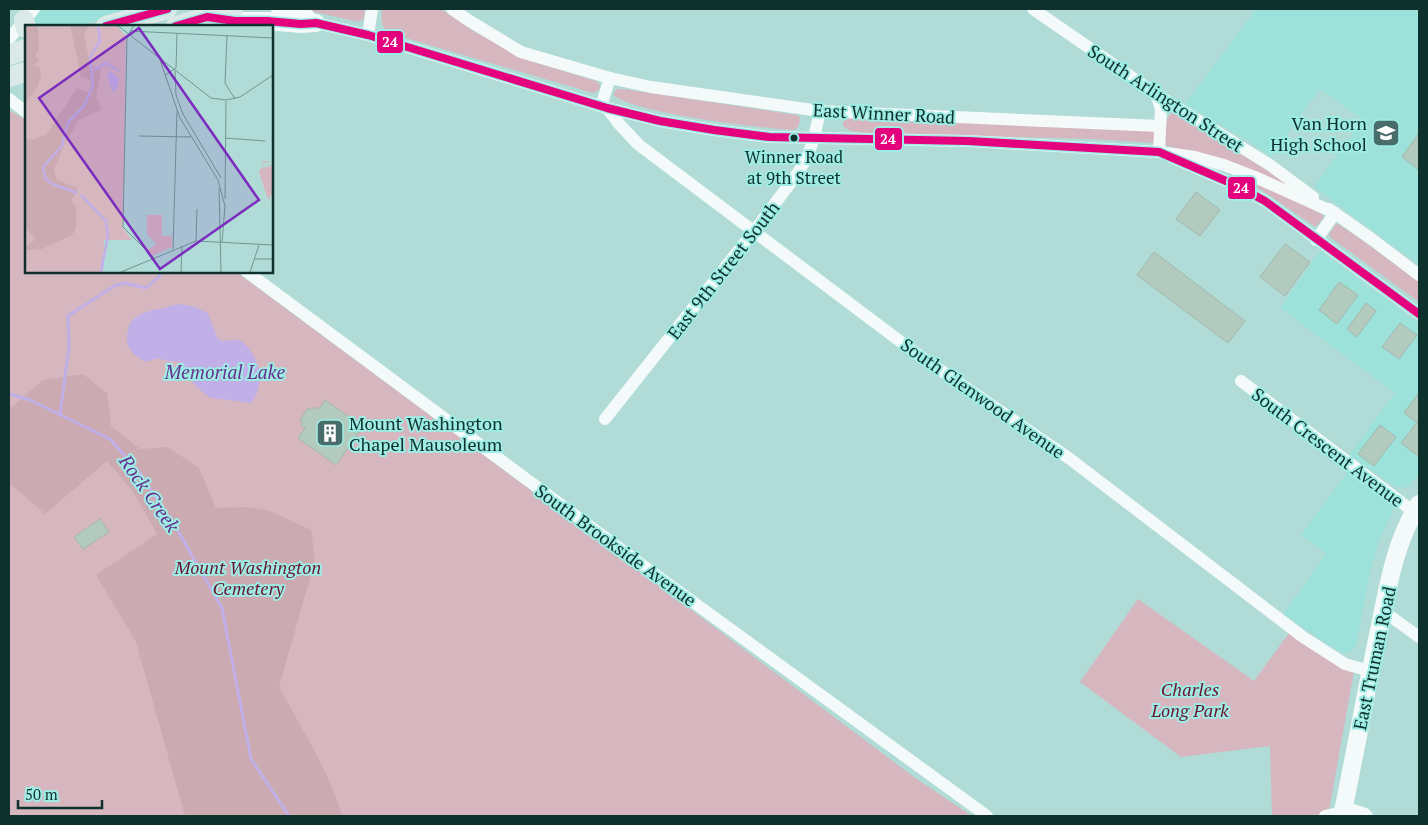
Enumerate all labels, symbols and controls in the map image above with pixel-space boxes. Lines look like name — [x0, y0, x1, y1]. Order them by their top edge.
inset map — [25, 25, 272, 272]
line badge: 24 — [376, 30, 404, 54]
text: 24 — [382, 32, 398, 51]
street label: South Arlington Street — [1084, 39, 1249, 158]
street label: East Winner Road — [812, 97, 956, 129]
place label: Van Horn High School — [1270, 111, 1367, 156]
school or university icon: Van Horn High School — [1371, 118, 1401, 148]
line badge: 24 — [874, 127, 903, 151]
text: 24 — [880, 129, 896, 148]
marker: Winner Road at 9th Street — [789, 133, 799, 143]
place label: Winner Road at 9th Street — [745, 145, 844, 189]
line badge: 24 — [1227, 176, 1256, 200]
text: 24 — [1233, 178, 1249, 197]
street label: East 9th Street South — [661, 196, 785, 344]
street label: South Glenwood Avenue — [896, 332, 1070, 464]
water label: Memorial Lake — [164, 359, 286, 384]
street label: South Crescent Avenue — [1247, 382, 1409, 512]
place label: Mount Washington Chapel Mausoleum — [349, 411, 503, 456]
building icon: Mount Washington Chapel Mausoleum — [315, 418, 345, 448]
water label: Rock Creek — [114, 449, 186, 537]
street label: South Brookside Avenue — [530, 478, 702, 612]
park label: Mount Washington Cemetery — [174, 555, 321, 600]
street label: East Truman Road — [1347, 584, 1401, 732]
park label: Charles Long Park — [1150, 677, 1229, 722]
scale bar — [18, 778, 101, 810]
text: 50 m — [25, 784, 58, 804]

